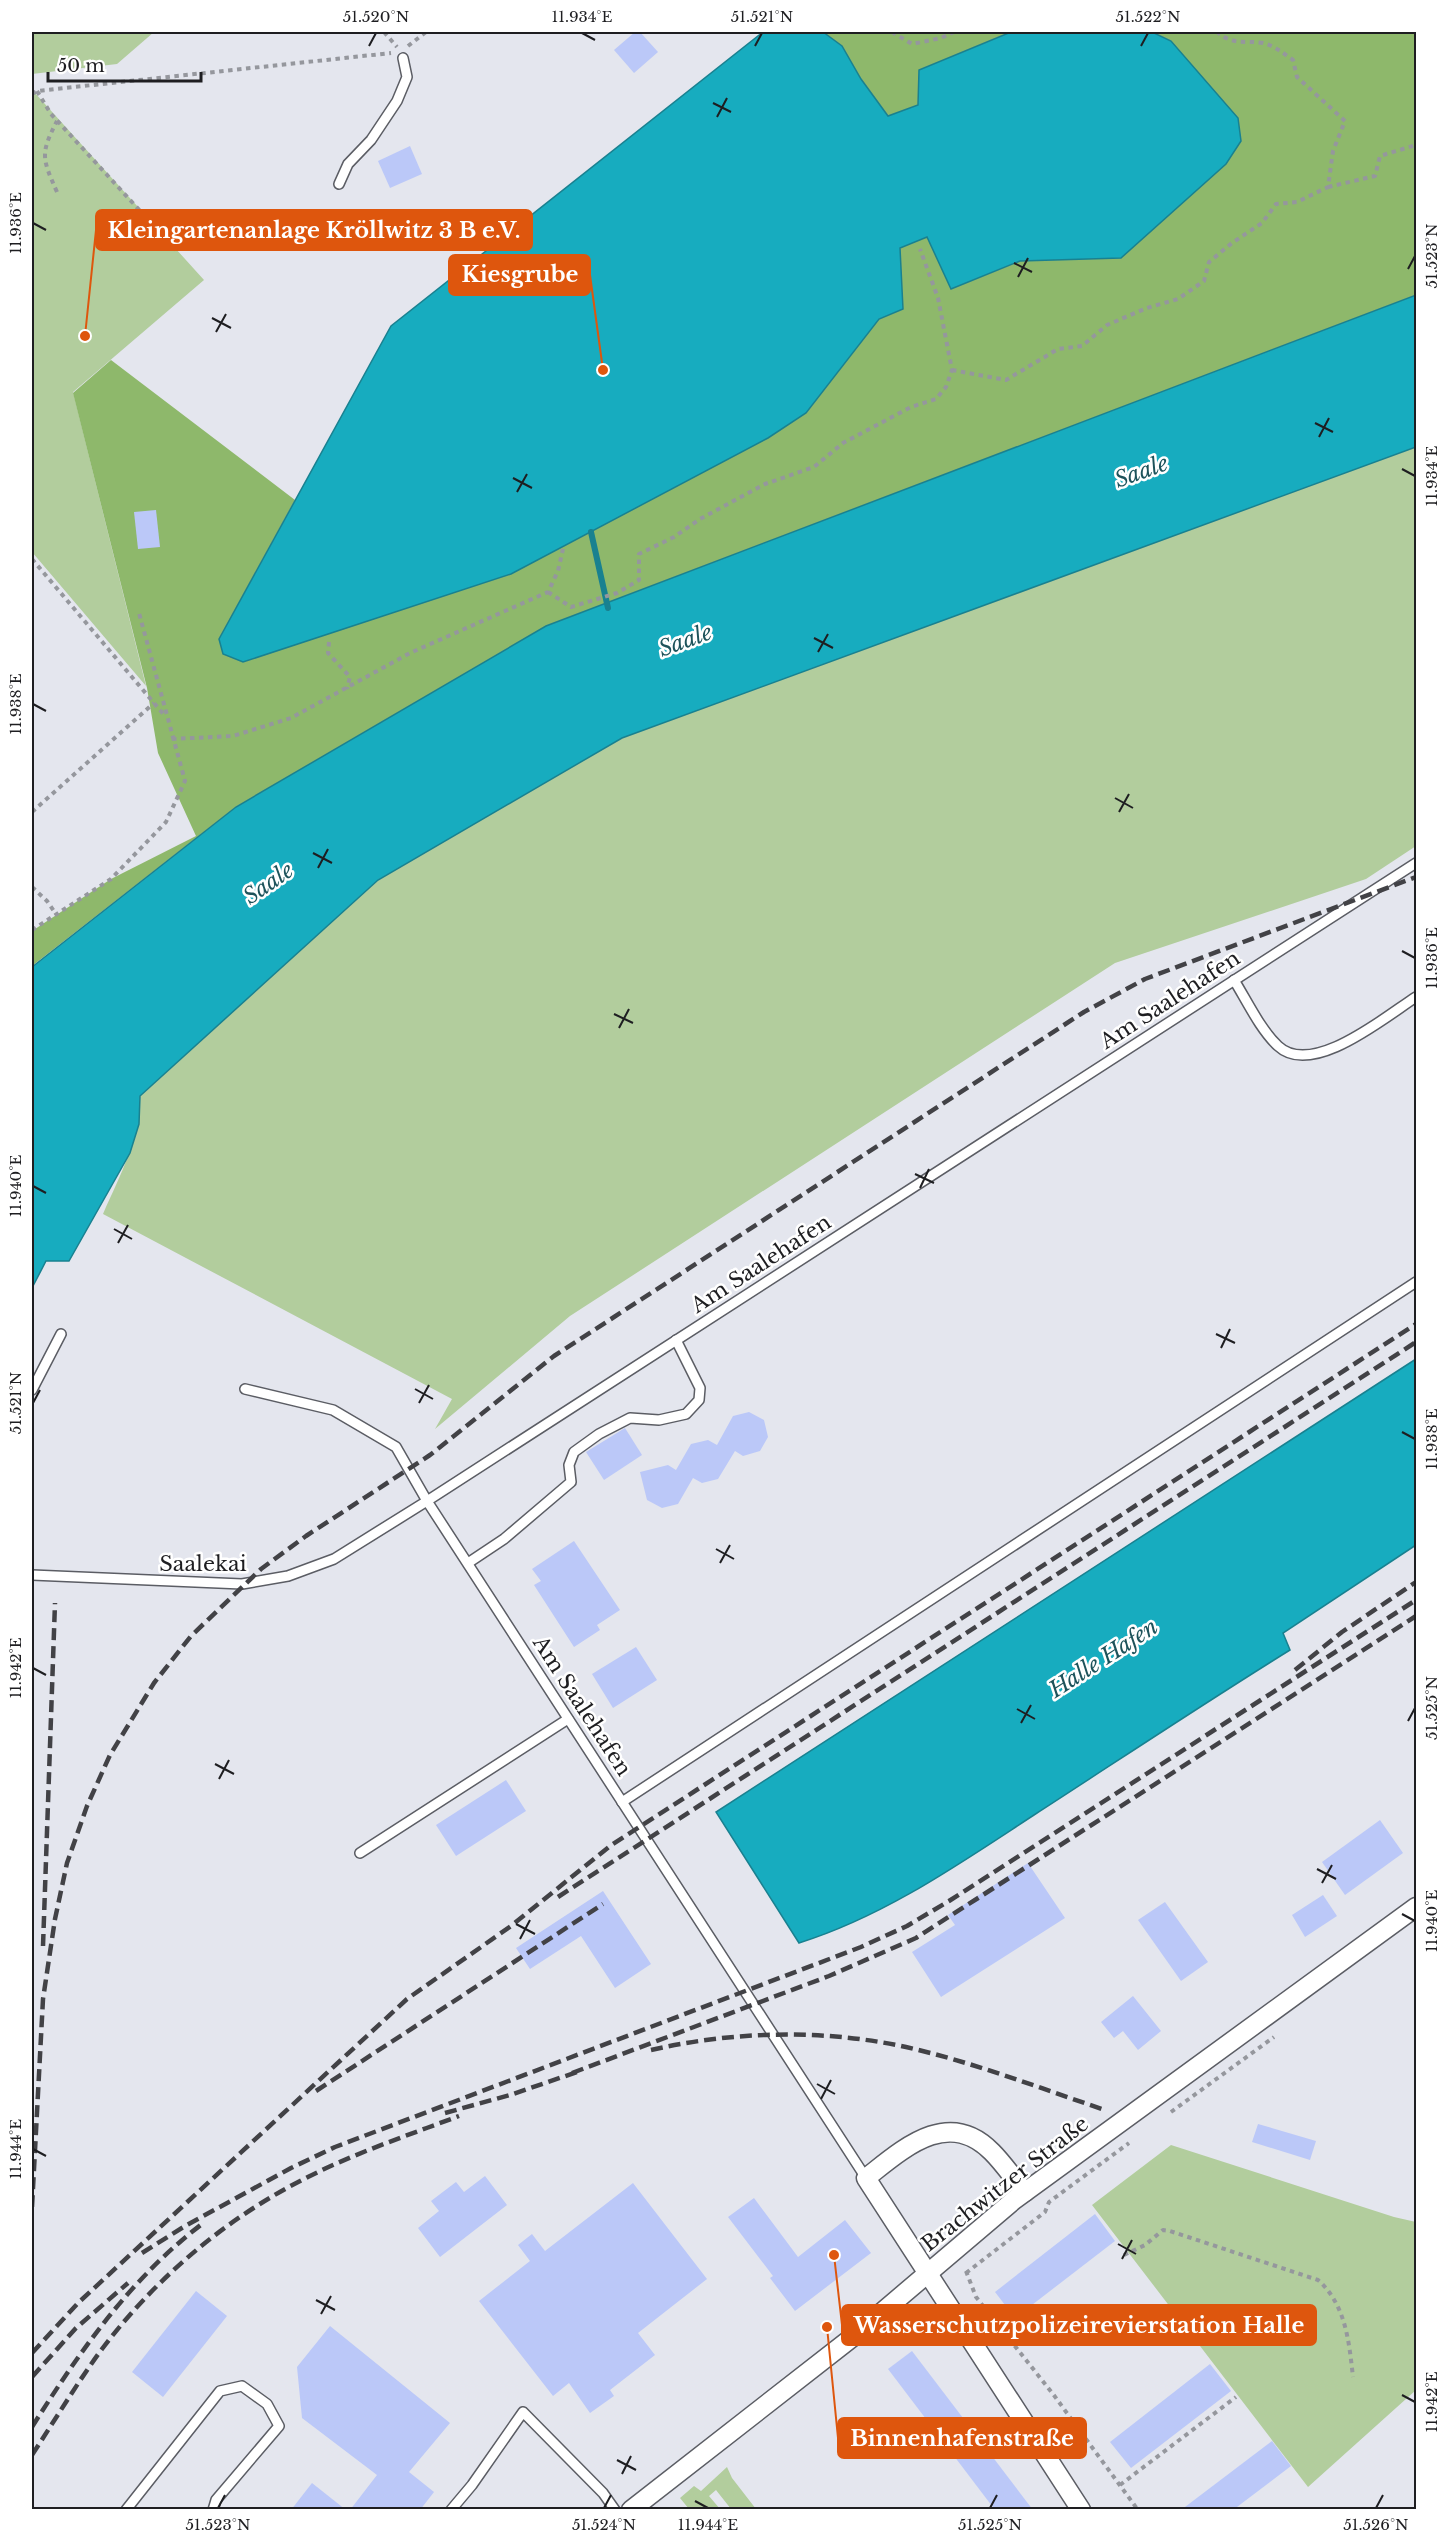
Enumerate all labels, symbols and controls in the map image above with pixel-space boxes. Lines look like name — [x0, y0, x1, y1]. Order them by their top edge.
text: 51.520°N — [343, 7, 409, 26]
text: 11.934°E — [552, 7, 613, 26]
text: 51.521°N — [731, 7, 793, 26]
text: 51.522°N — [1116, 7, 1180, 26]
scale bar — [48, 45, 201, 83]
text: 50 m — [57, 55, 105, 77]
text: 11.936°E — [6, 192, 25, 254]
callout: Kleingartenanlage Kröllwitz 3 B e.V. — [96, 210, 532, 250]
text: Kleingartenanlage Kröllwitz 3 B e.V. — [108, 217, 520, 244]
text: 51.523°N — [1422, 224, 1441, 288]
callout: Kiesgrube — [449, 255, 590, 295]
text: Kiesgrube — [462, 261, 579, 288]
text: 11.934°E — [1422, 445, 1441, 506]
water label: Saale — [1111, 449, 1172, 494]
water label: Saale — [655, 618, 716, 663]
text: 11.938°E — [6, 673, 25, 735]
water label: Saale — [238, 857, 299, 910]
text: 11.936°E — [1422, 927, 1441, 989]
street label: Am Saalehafen — [1094, 945, 1245, 1055]
text: 11.940°E — [6, 1155, 25, 1217]
street label: Am Saalehafen — [685, 1209, 836, 1319]
text: 51.521°N — [6, 1372, 25, 1434]
text: 11.938°E — [1422, 1408, 1441, 1470]
street label: Saalekai — [159, 1551, 247, 1577]
water label: Halle Hafen — [1043, 1613, 1163, 1704]
street label: Am Saalehafen — [527, 1630, 637, 1781]
text: 11.942°E — [6, 1637, 25, 1699]
text: 51.525°N — [1422, 1676, 1441, 1740]
text: 11.940°E — [1422, 1890, 1441, 1952]
street label: Brachwitzer Straße — [916, 2111, 1094, 2257]
text: 11.944°E — [6, 2119, 25, 2179]
callout: Wasserschutzpolizeirevierstation Halle — [842, 2305, 1316, 2345]
text: Wasserschutzpolizeirevierstation Halle — [853, 2312, 1304, 2339]
text: 11.942°E — [1422, 2371, 1441, 2433]
callout: Binnenhafenstraße — [838, 2418, 1086, 2458]
text: Binnenhafenstraße — [850, 2425, 1074, 2452]
text: 51.523°N — [186, 2515, 250, 2534]
text: 51.524°N — [572, 2515, 636, 2534]
text: 11.944°E — [678, 2515, 738, 2534]
text: 51.525°N — [958, 2515, 1022, 2534]
text: 51.526°N — [1343, 2515, 1409, 2534]

